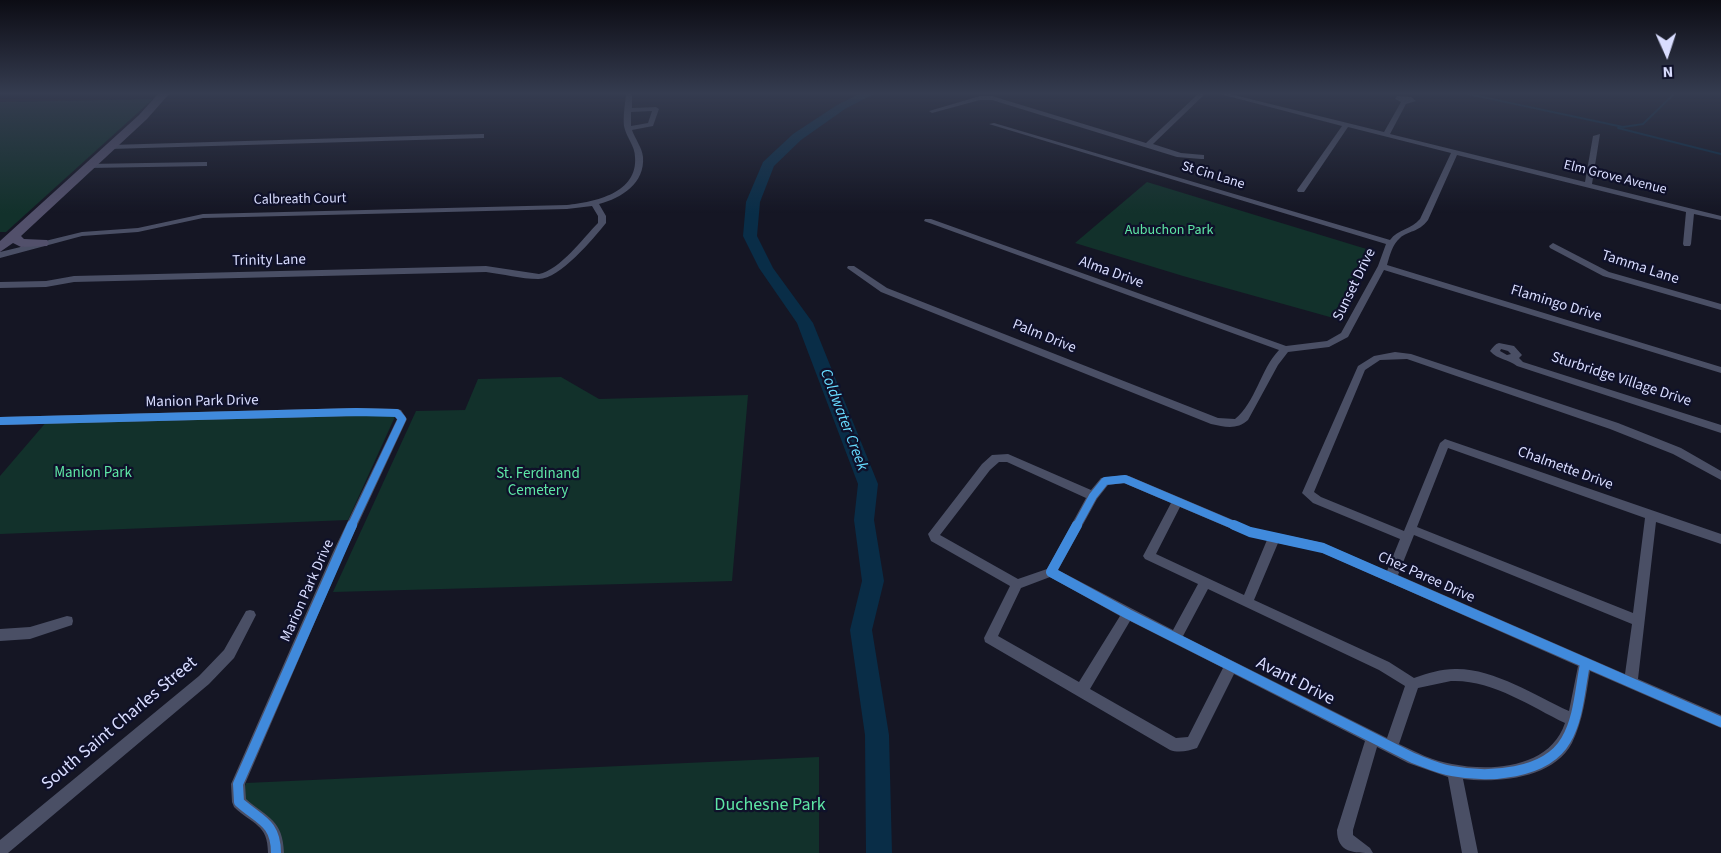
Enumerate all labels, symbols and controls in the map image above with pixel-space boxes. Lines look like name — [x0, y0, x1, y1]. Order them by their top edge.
north arrow — [1637, 24, 1697, 84]
text: N — [1662, 61, 1674, 83]
street label: Elm Grove Avenue — [1562, 157, 1668, 199]
street label: St Cin Lane — [1179, 158, 1247, 194]
street label: Calbreath Court — [254, 191, 346, 209]
park label: Aubuchon Park — [1125, 223, 1213, 239]
street label: Sunset Drive — [1330, 246, 1380, 324]
street label: Tamma Lane — [1599, 247, 1681, 289]
street label: Trinity Lane — [232, 251, 306, 271]
street label: Alma Drive — [1076, 253, 1146, 293]
street label: Flamingo Drive — [1508, 282, 1604, 326]
street label: Palm Drive — [1009, 316, 1079, 358]
street label: Sturbridge Village Drive — [1549, 349, 1693, 411]
water label: Coldwater Creek — [815, 366, 871, 474]
street label: Manion Park Drive — [145, 392, 259, 412]
street label: Chalmette Drive — [1515, 443, 1615, 495]
park label: Manion Park — [54, 465, 132, 483]
park label: St. Ferdinand Cemetery — [496, 466, 580, 501]
street label: Marion Park Drive — [277, 537, 339, 645]
street label: Chez Paree Drive — [1375, 549, 1477, 607]
street label: South Saint Charles Street — [38, 653, 202, 795]
street label: Avant Drive — [1252, 653, 1338, 711]
park label: Duchesne Park — [714, 795, 826, 817]

